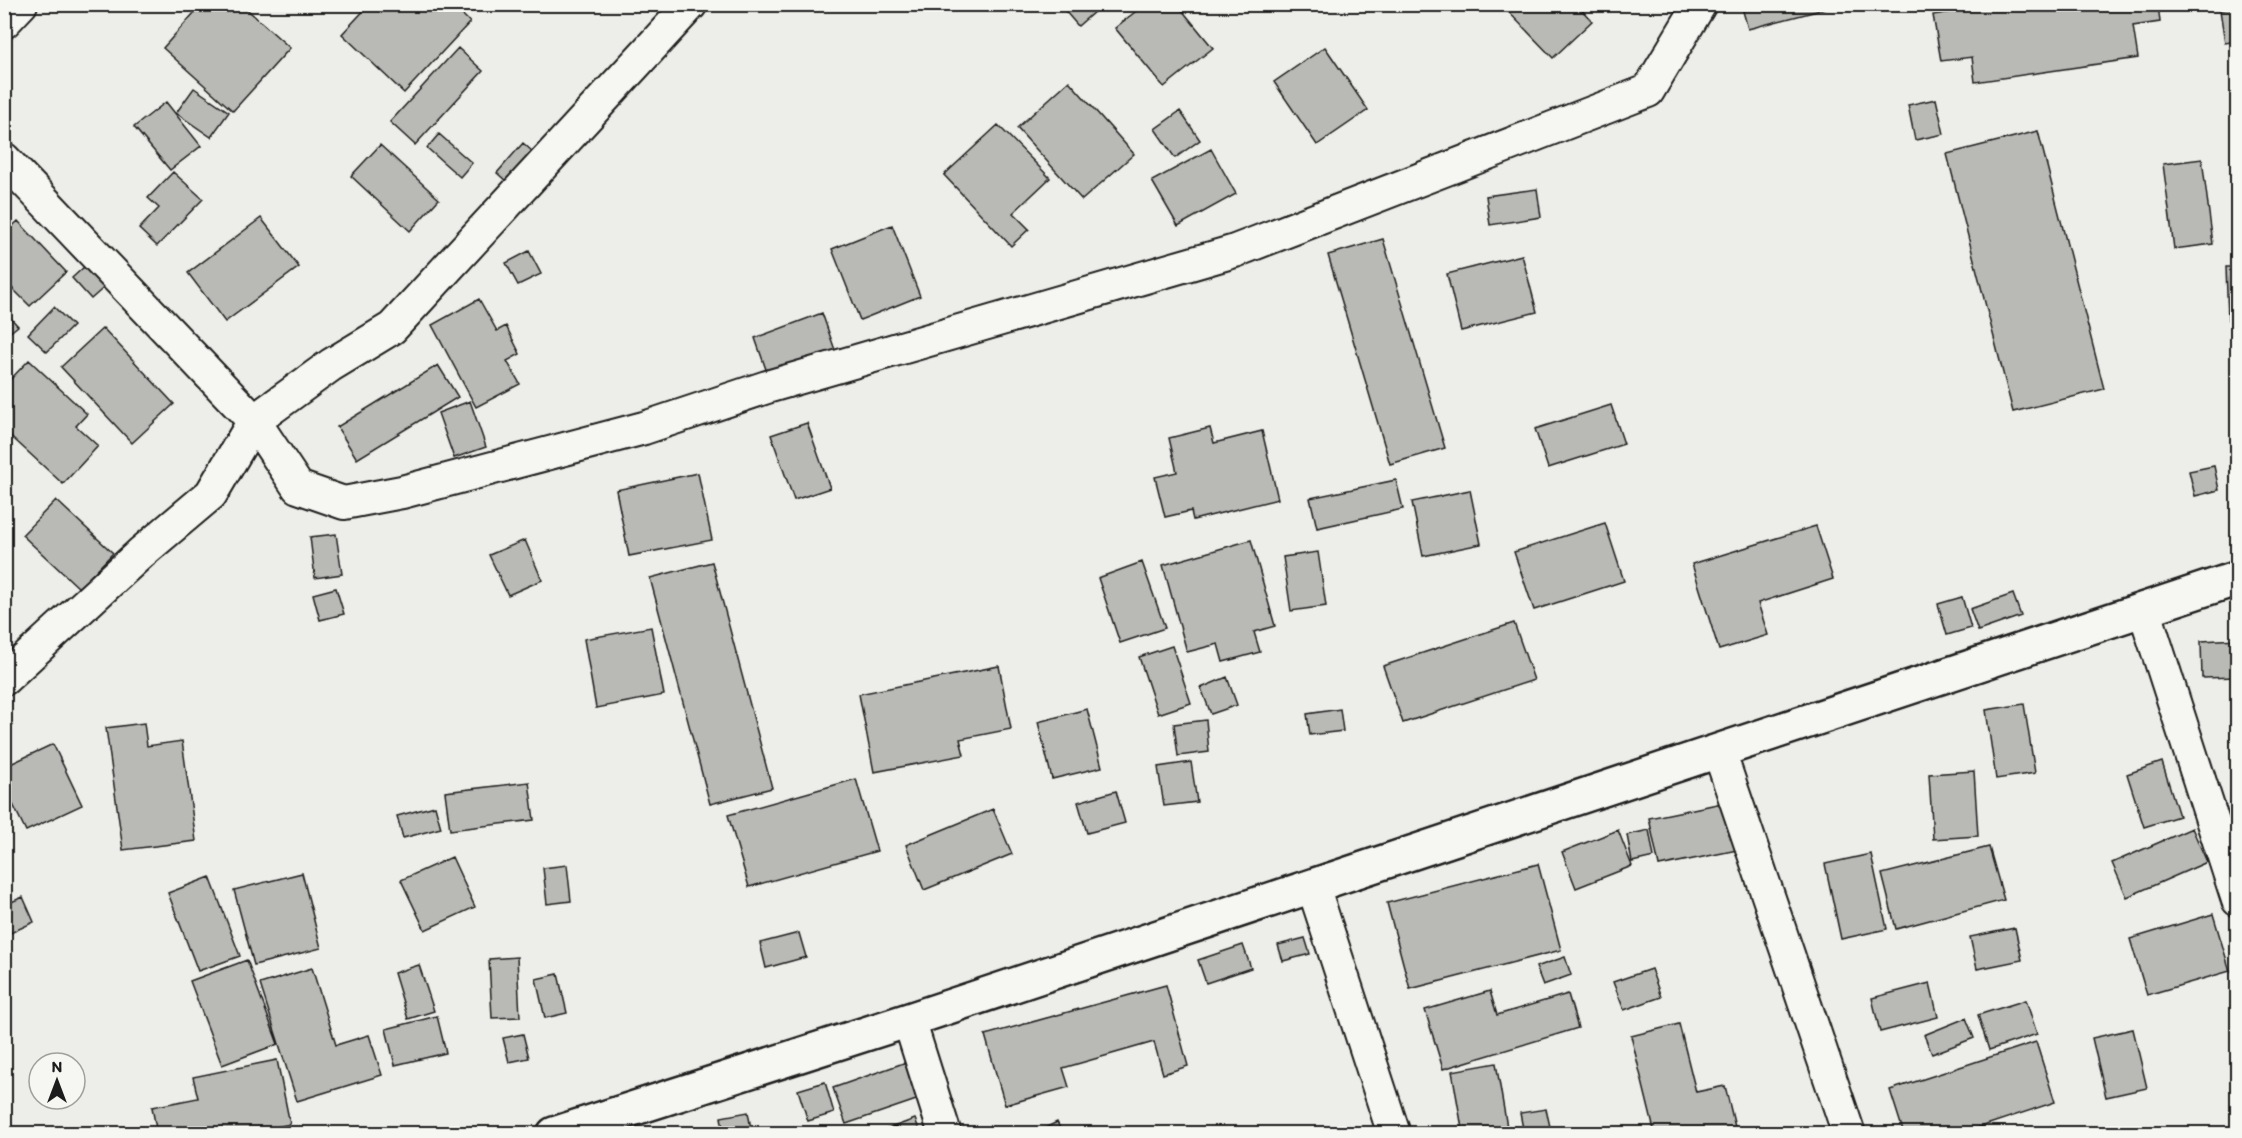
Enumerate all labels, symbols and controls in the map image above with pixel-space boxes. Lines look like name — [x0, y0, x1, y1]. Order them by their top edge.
north arrow — [27, 1051, 87, 1111]
text: N — [52, 1057, 62, 1076]

